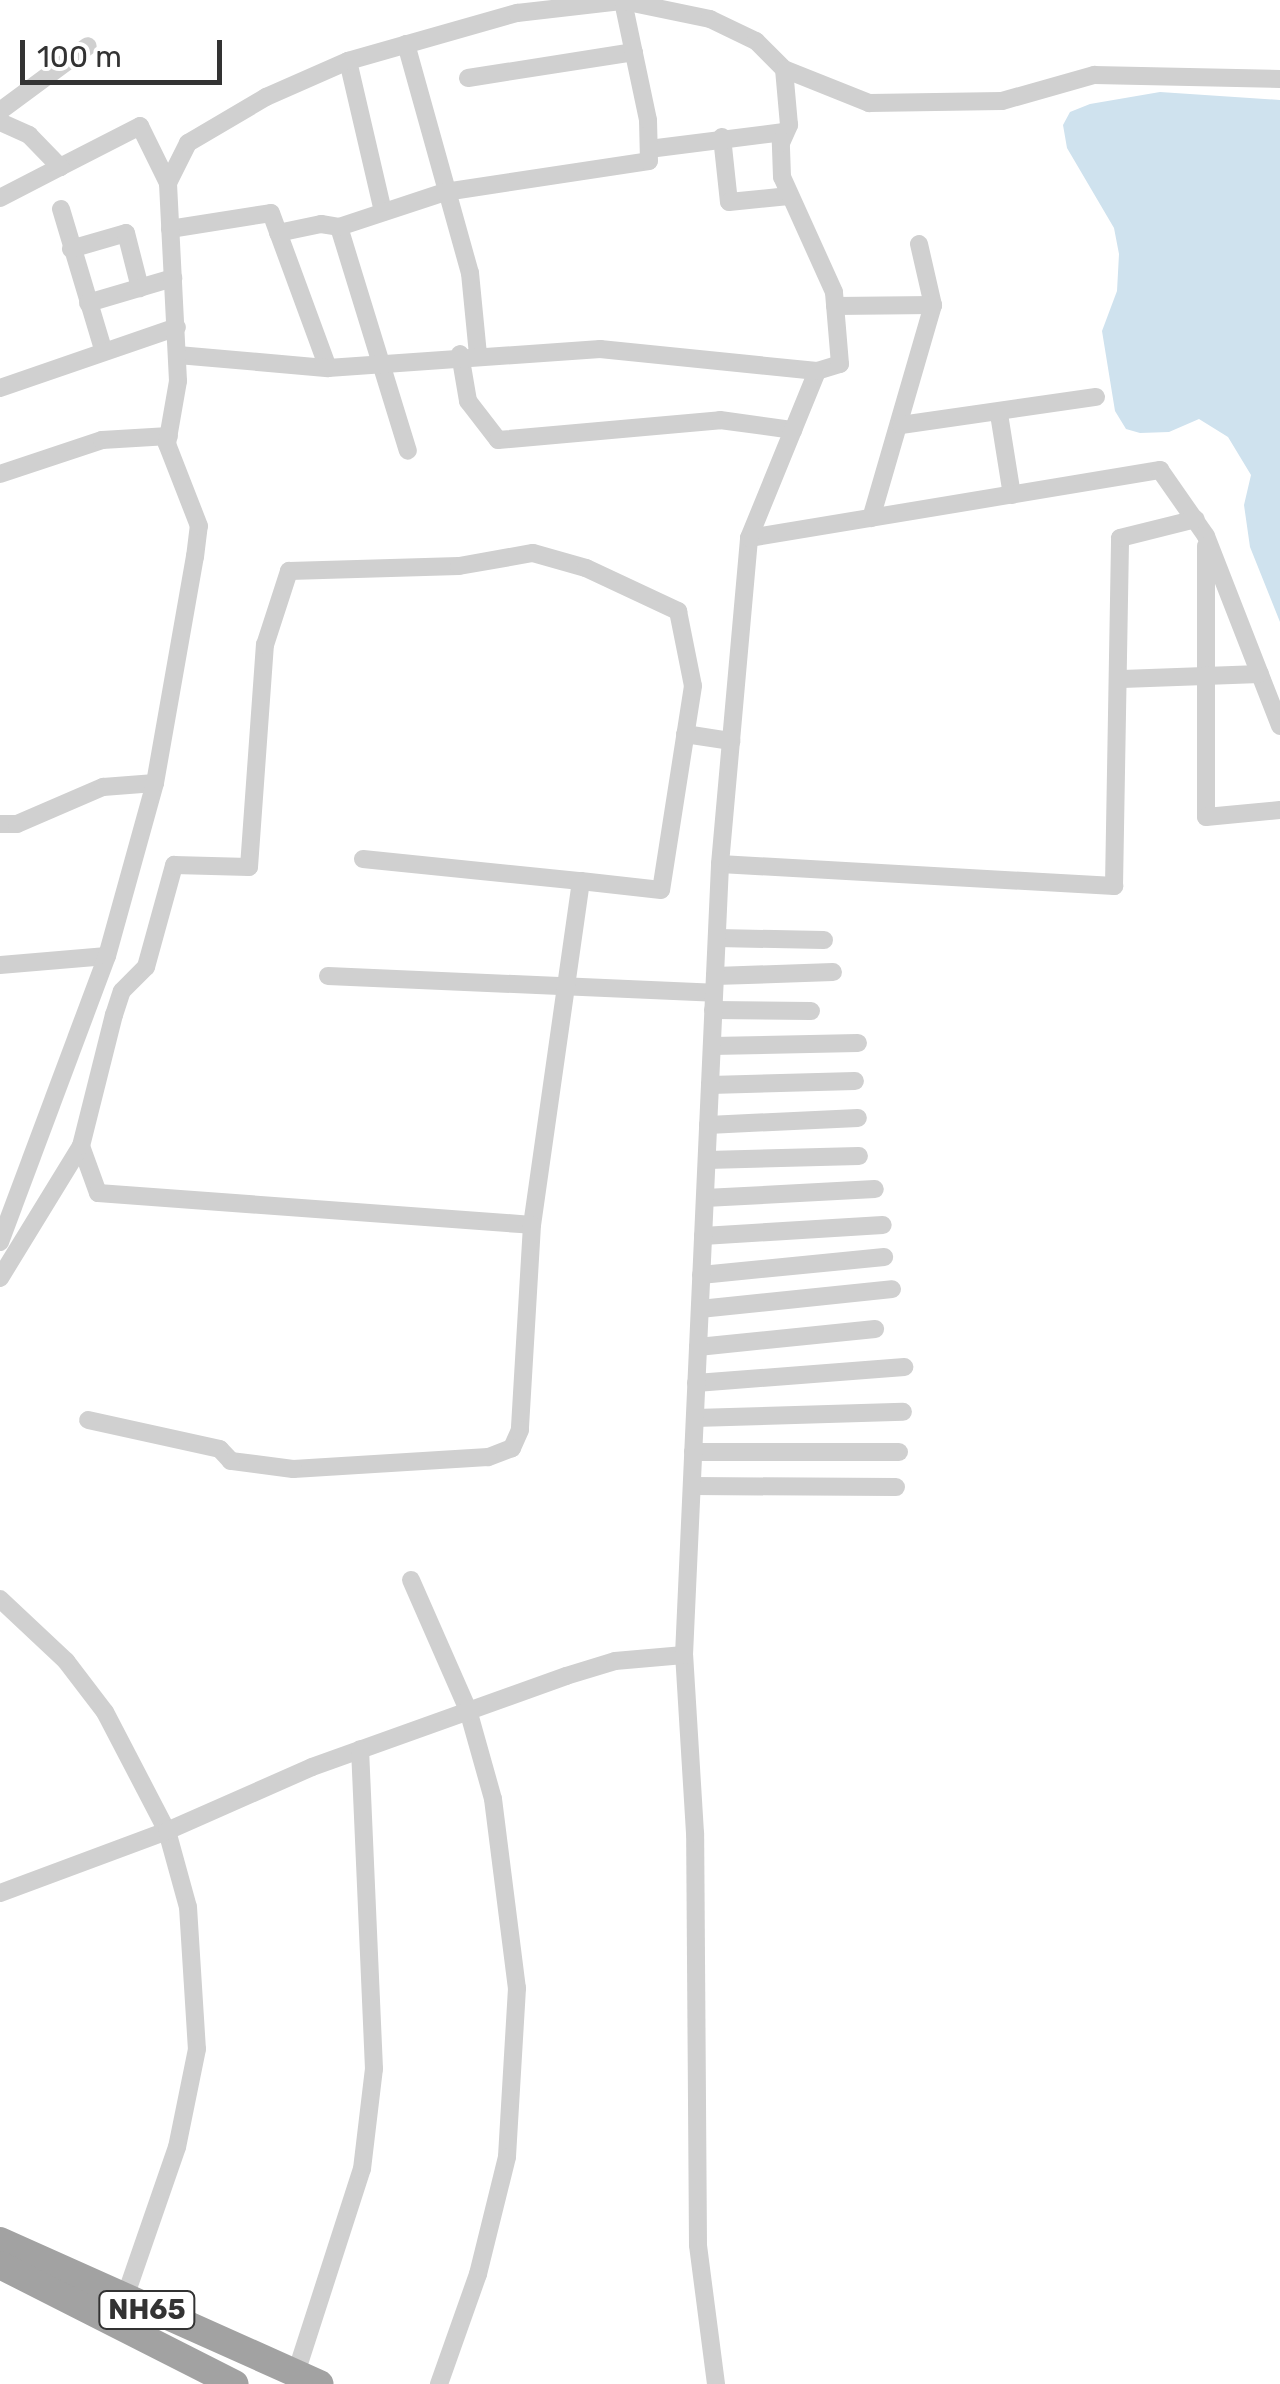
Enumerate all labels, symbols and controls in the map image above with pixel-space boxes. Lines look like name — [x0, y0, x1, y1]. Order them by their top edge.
scale bar — [25, 20, 228, 82]
text: 100 m — [37, 39, 122, 75]
road number: NH65 — [97, 2287, 197, 2333]

